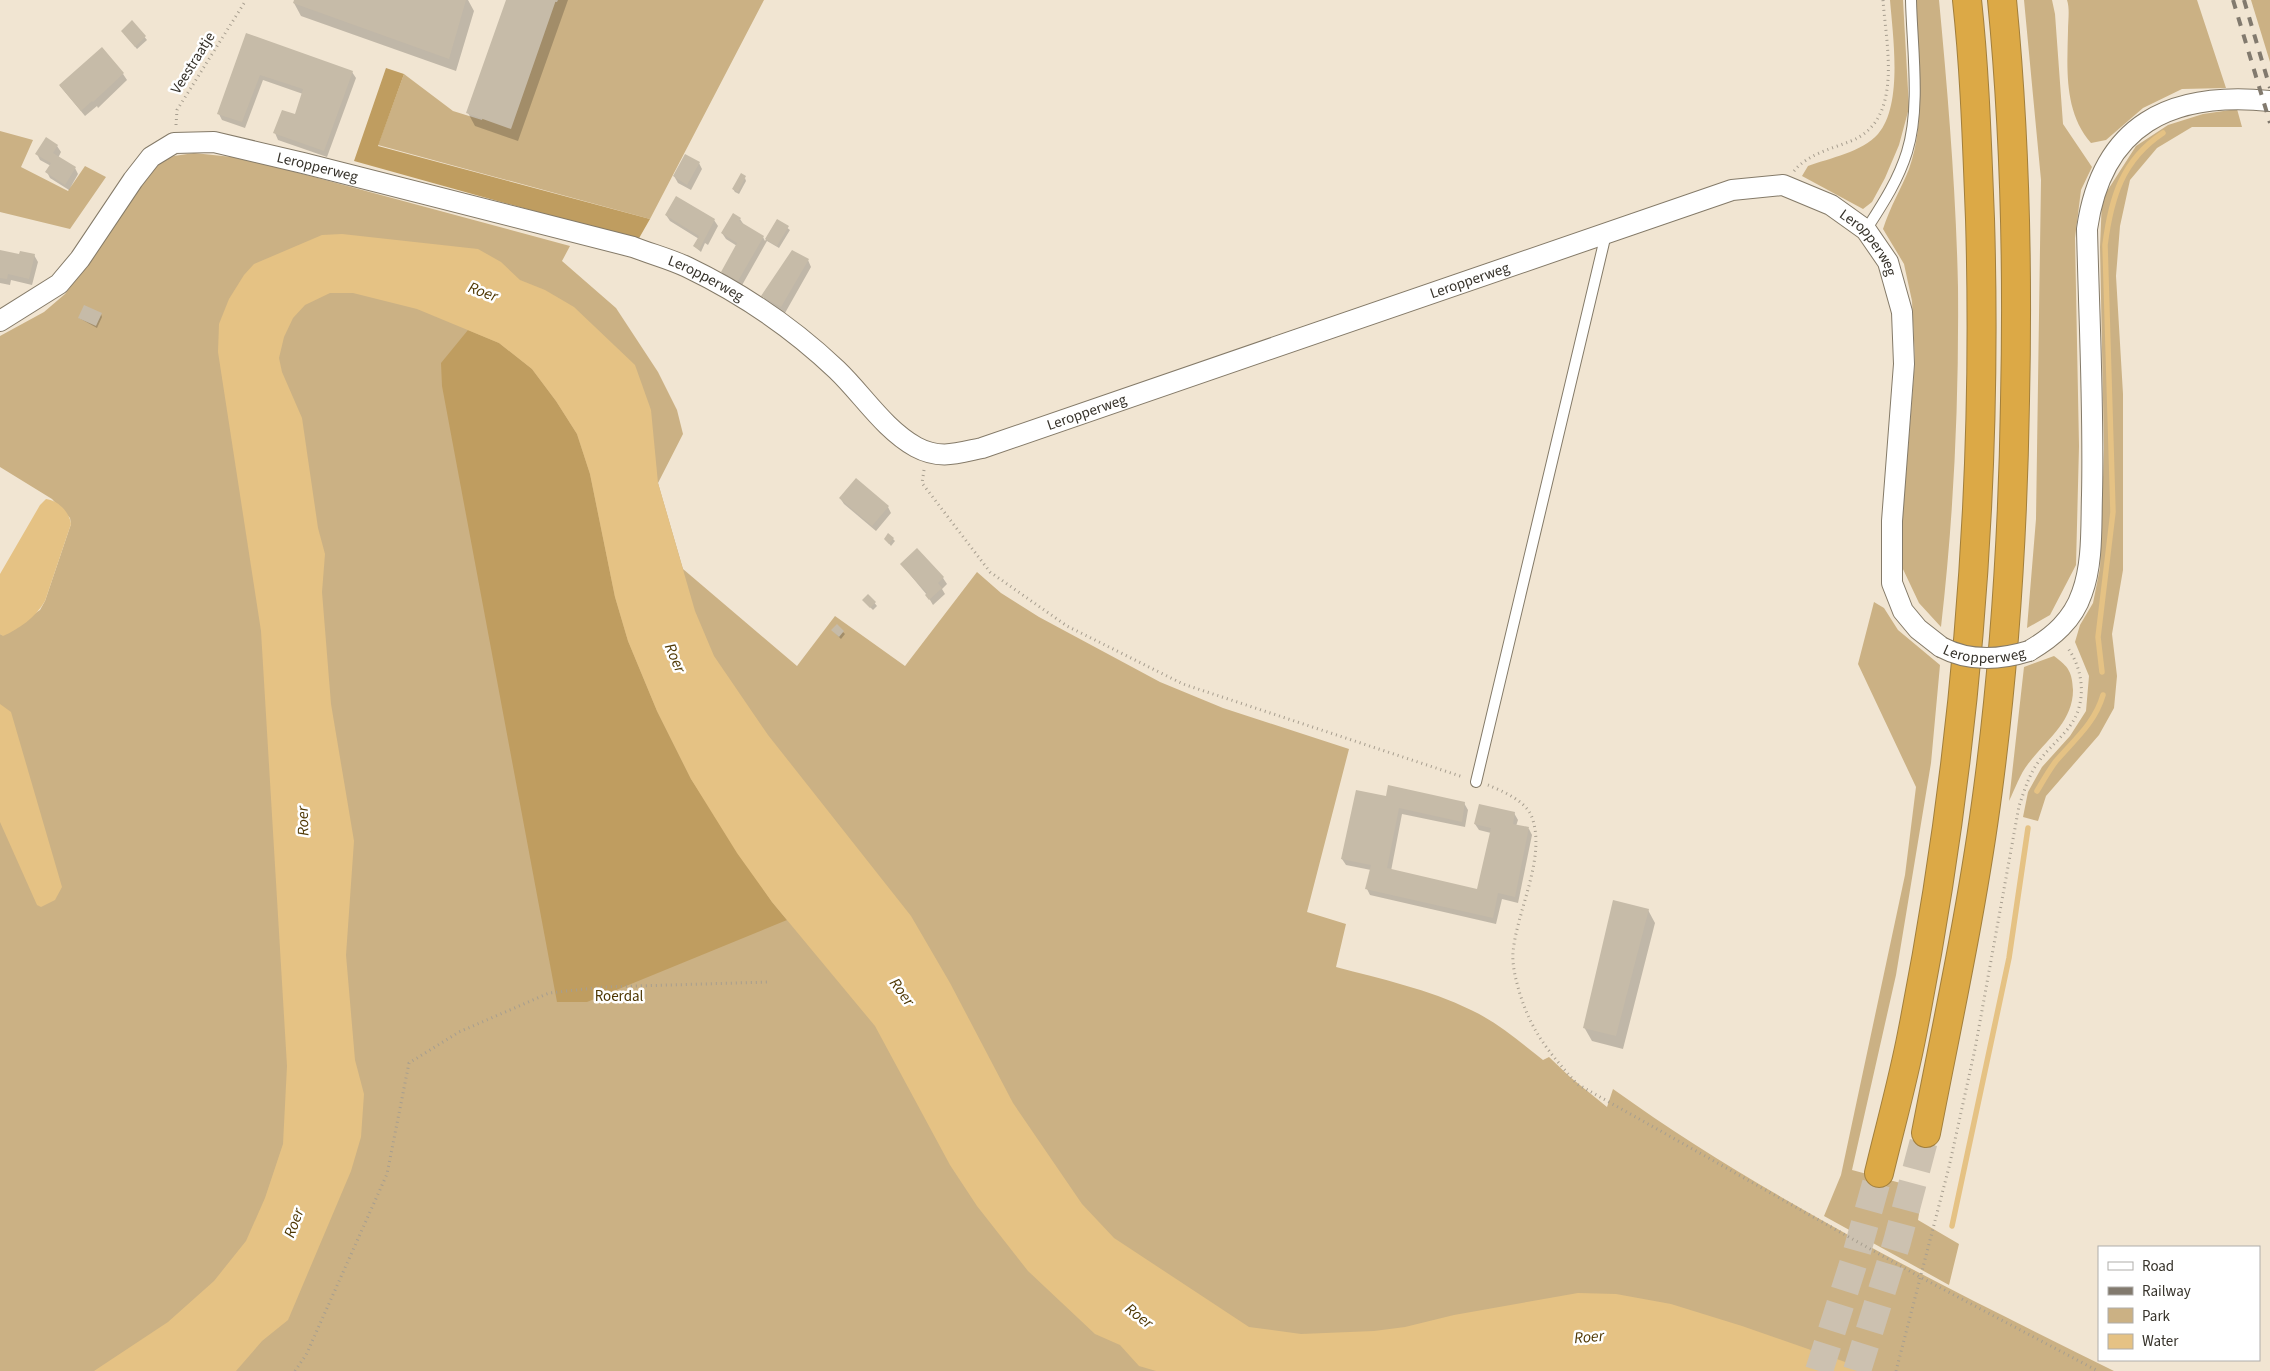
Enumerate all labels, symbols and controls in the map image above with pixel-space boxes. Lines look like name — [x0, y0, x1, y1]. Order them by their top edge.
street label: Veestraatje — [166, 28, 220, 98]
street label: Leropperweg — [275, 147, 361, 187]
street label: Leropperweg — [1835, 204, 1902, 279]
street label: Leropperweg — [665, 250, 748, 307]
street label: Leropperweg — [1427, 257, 1513, 304]
water label: Roer — [465, 277, 502, 308]
street label: Leropperweg — [1044, 388, 1130, 435]
street label: Leropperweg — [1940, 639, 2028, 669]
water label: Roer — [659, 640, 692, 678]
water label: Roer — [291, 804, 315, 836]
water label: Roer — [884, 973, 921, 1012]
park label: Roerdal — [595, 986, 644, 1007]
water label: Roer — [279, 1204, 310, 1241]
legend — [2098, 1246, 2260, 1361]
text: Road — [2142, 1256, 2174, 1277]
text: Railway — [2142, 1281, 2191, 1302]
water label: Roer — [1120, 1298, 1159, 1335]
text: Park — [2142, 1306, 2171, 1327]
water label: Roer — [1573, 1325, 1606, 1349]
text: Water — [2142, 1331, 2179, 1352]

